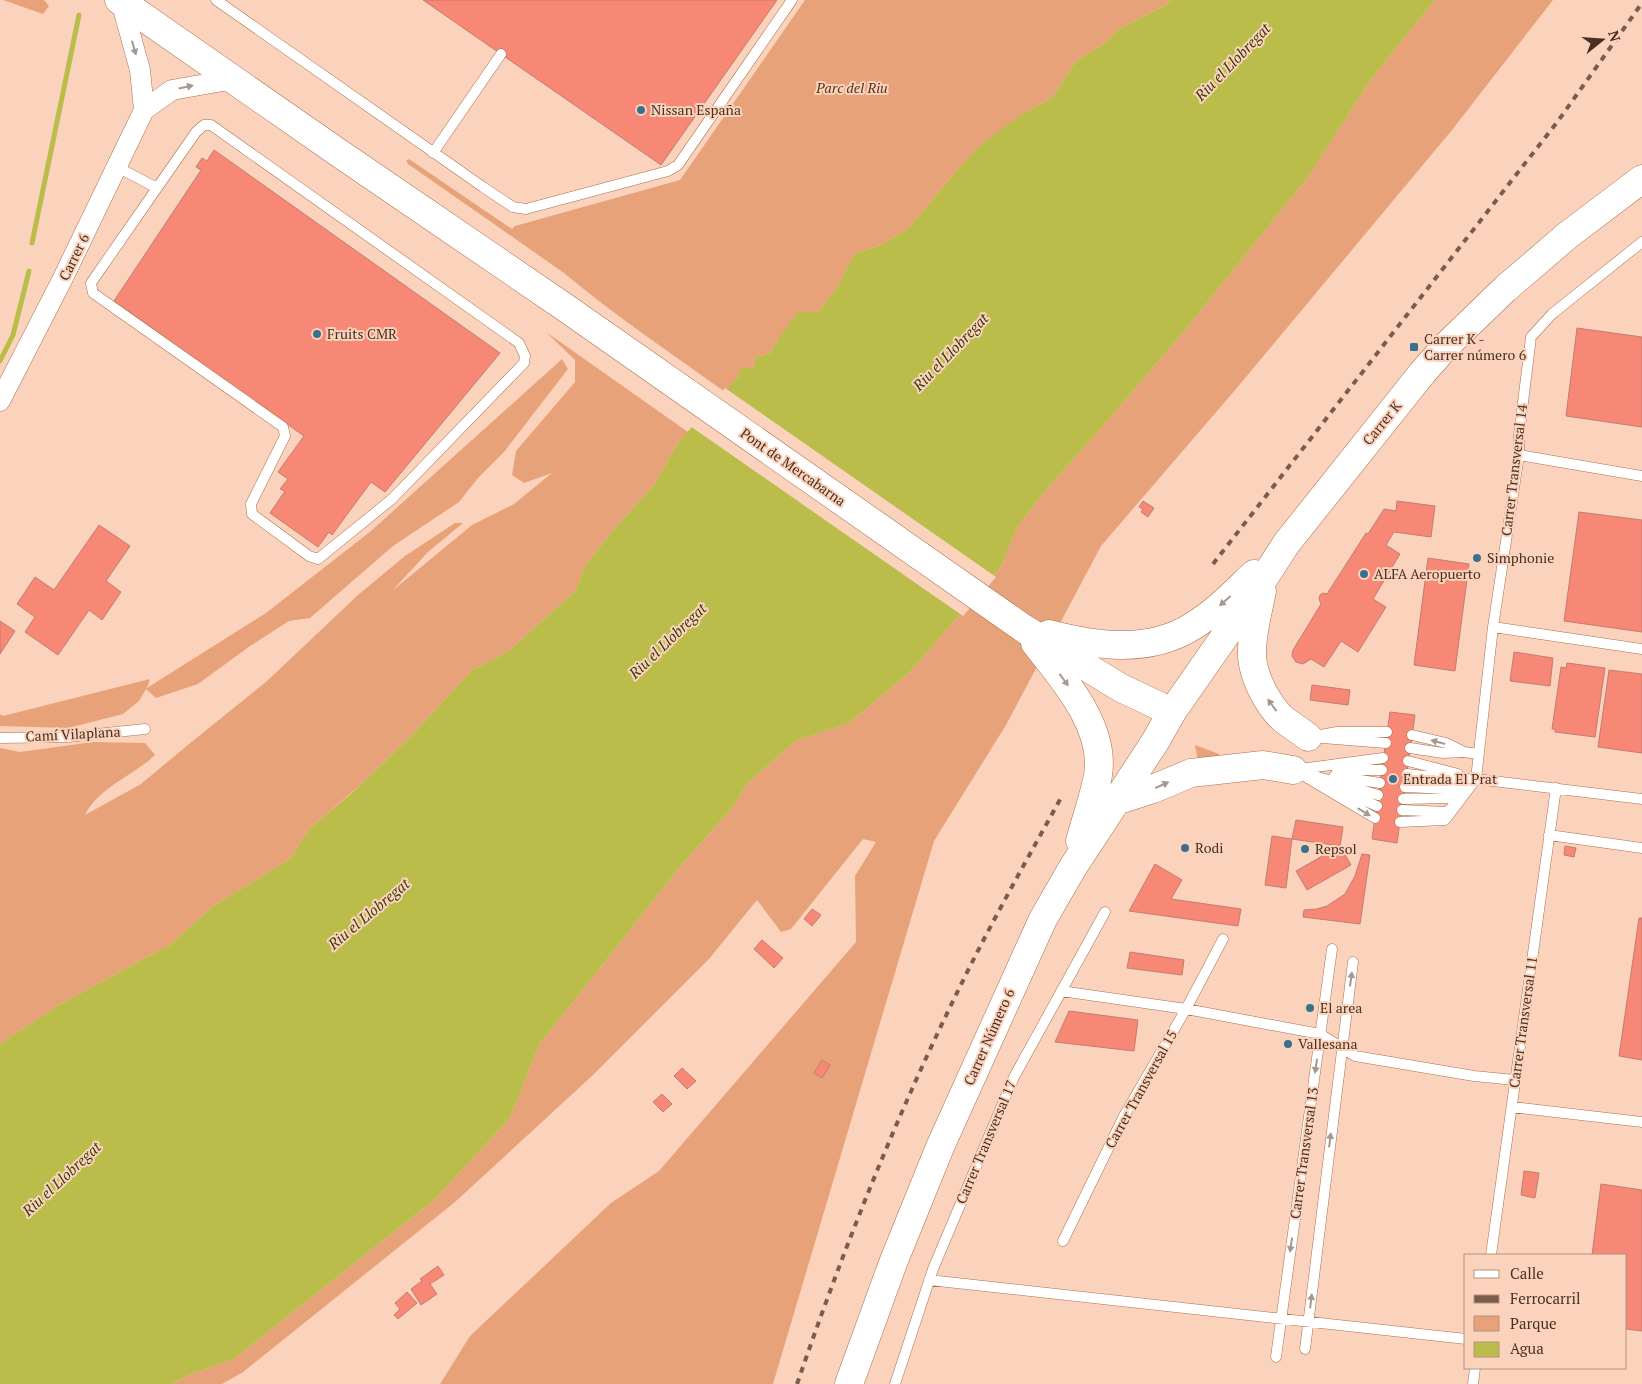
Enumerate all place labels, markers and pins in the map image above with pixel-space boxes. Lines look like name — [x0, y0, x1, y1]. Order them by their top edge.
place label: Nissan España — [651, 100, 741, 119]
marker: Nissan España — [635, 104, 647, 116]
place label: Fruits CMR — [327, 324, 397, 343]
marker: Fruits CMR — [311, 328, 323, 340]
place label: Carrer K - Carrer número 6 — [1424, 329, 1527, 364]
marker: Carrer K - Carrer número 6 — [1408, 341, 1420, 353]
place label: Simphonie — [1487, 548, 1554, 567]
marker: Simphonie — [1471, 552, 1483, 564]
place label: ALFA Aeropuerto — [1374, 564, 1481, 583]
marker: ALFA Aeropuerto — [1358, 568, 1370, 580]
place label: Entrada El Prat — [1403, 769, 1498, 788]
marker: Entrada El Prat — [1387, 773, 1399, 785]
place label: Rodi — [1195, 838, 1223, 857]
place label: Repsol — [1315, 839, 1357, 858]
marker: Rodi — [1179, 842, 1191, 854]
marker: Repsol — [1299, 843, 1311, 855]
place label: El area — [1320, 998, 1362, 1017]
marker: El area — [1304, 1002, 1316, 1014]
place label: Vallesana — [1298, 1034, 1358, 1053]
marker: Vallesana — [1282, 1038, 1294, 1050]

